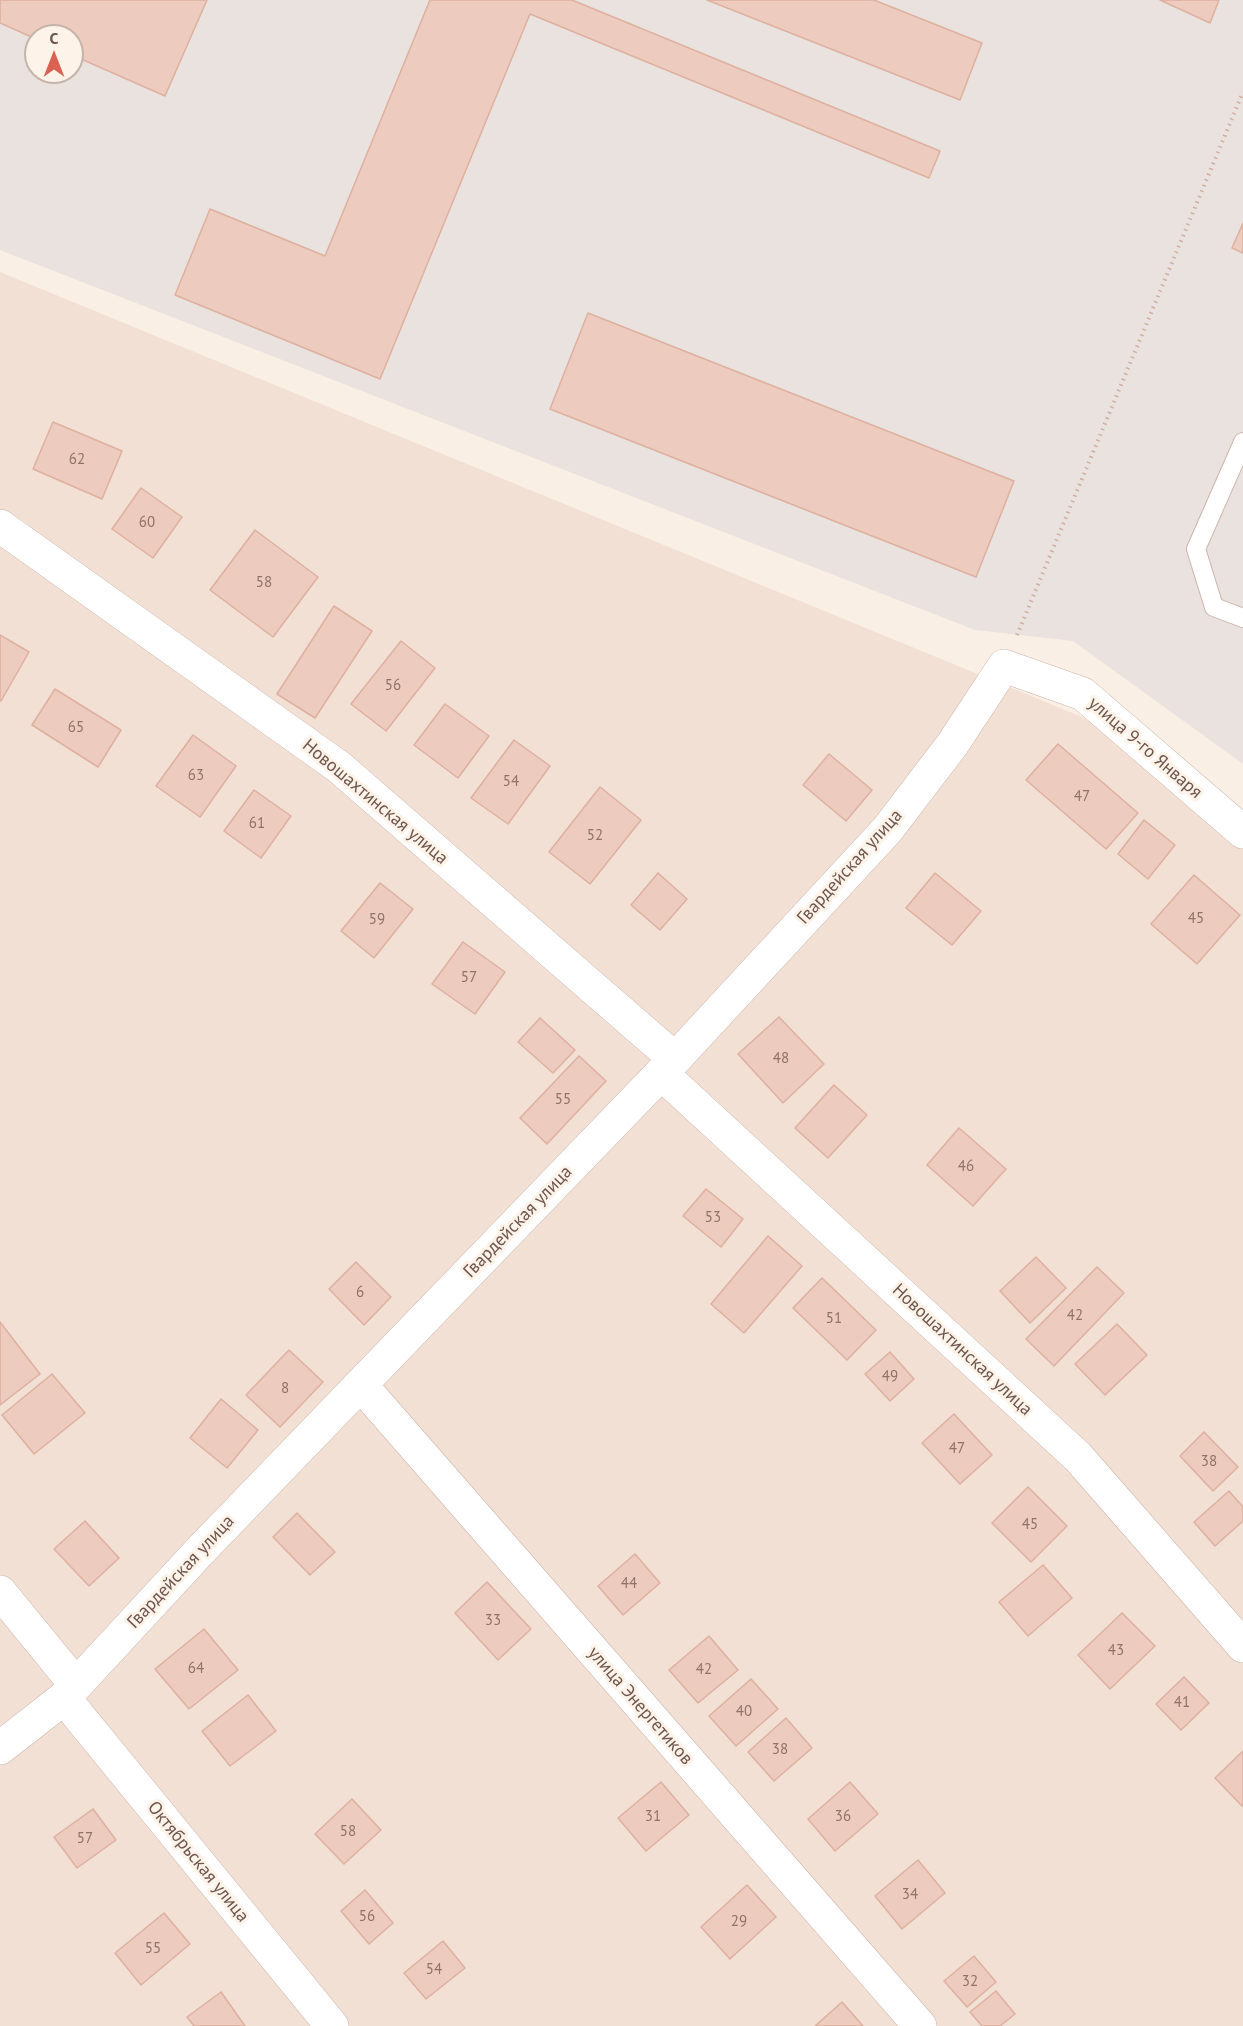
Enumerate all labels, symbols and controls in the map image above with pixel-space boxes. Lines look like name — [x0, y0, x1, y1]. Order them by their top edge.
north arrow — [24, 24, 84, 84]
text: С — [50, 28, 58, 48]
house number: 62 — [69, 451, 85, 469]
house number: 60 — [139, 514, 155, 532]
house number: 58 — [256, 574, 272, 592]
house number: 56 — [385, 677, 401, 695]
street label: улица 9-го Января — [1084, 693, 1206, 803]
house number: 65 — [68, 719, 84, 737]
street label: Новошахтинская улица — [298, 735, 452, 869]
house number: 63 — [188, 767, 204, 785]
house number: 54 — [503, 773, 519, 791]
house number: 47 — [1074, 788, 1090, 806]
street label: Гвардейская улица — [793, 805, 907, 929]
house number: 61 — [249, 815, 265, 833]
house number: 52 — [587, 827, 603, 845]
house number: 45 — [1188, 910, 1204, 928]
house number: 59 — [369, 911, 385, 929]
house number: 57 — [461, 969, 477, 987]
house number: 48 — [773, 1050, 789, 1068]
house number: 55 — [555, 1091, 571, 1109]
house number: 46 — [958, 1158, 974, 1176]
street label: Гвардейская улица — [459, 1162, 577, 1282]
house number: 53 — [705, 1209, 721, 1227]
street label: Новошахтинская улица — [888, 1280, 1036, 1420]
house number: 6 — [356, 1284, 364, 1302]
house number: 42 — [1067, 1307, 1083, 1325]
house number: 51 — [826, 1310, 842, 1328]
house number: 49 — [882, 1368, 898, 1386]
house number: 8 — [281, 1380, 289, 1398]
house number: 47 — [949, 1440, 965, 1458]
house number: 38 — [1201, 1453, 1217, 1471]
street label: Гвардейская улица — [123, 1511, 239, 1633]
house number: 45 — [1022, 1516, 1038, 1534]
house number: 44 — [621, 1575, 637, 1593]
house number: 33 — [485, 1612, 501, 1630]
house number: 43 — [1108, 1642, 1124, 1660]
street label: улица Энергетиков — [583, 1643, 697, 1769]
house number: 64 — [188, 1660, 204, 1678]
house number: 42 — [696, 1661, 712, 1679]
house number: 41 — [1174, 1694, 1190, 1712]
house number: 40 — [736, 1703, 752, 1721]
house number: 38 — [772, 1741, 788, 1759]
street label: Октябрьская улица — [143, 1797, 253, 1927]
house number: 31 — [645, 1808, 661, 1826]
house number: 36 — [835, 1808, 851, 1826]
house number: 58 — [340, 1823, 356, 1841]
house number: 57 — [77, 1830, 93, 1848]
house number: 34 — [902, 1886, 918, 1904]
house number: 56 — [359, 1908, 375, 1926]
house number: 29 — [731, 1913, 747, 1931]
house number: 55 — [145, 1940, 161, 1958]
house number: 54 — [426, 1961, 442, 1979]
house number: 32 — [962, 1973, 978, 1991]

